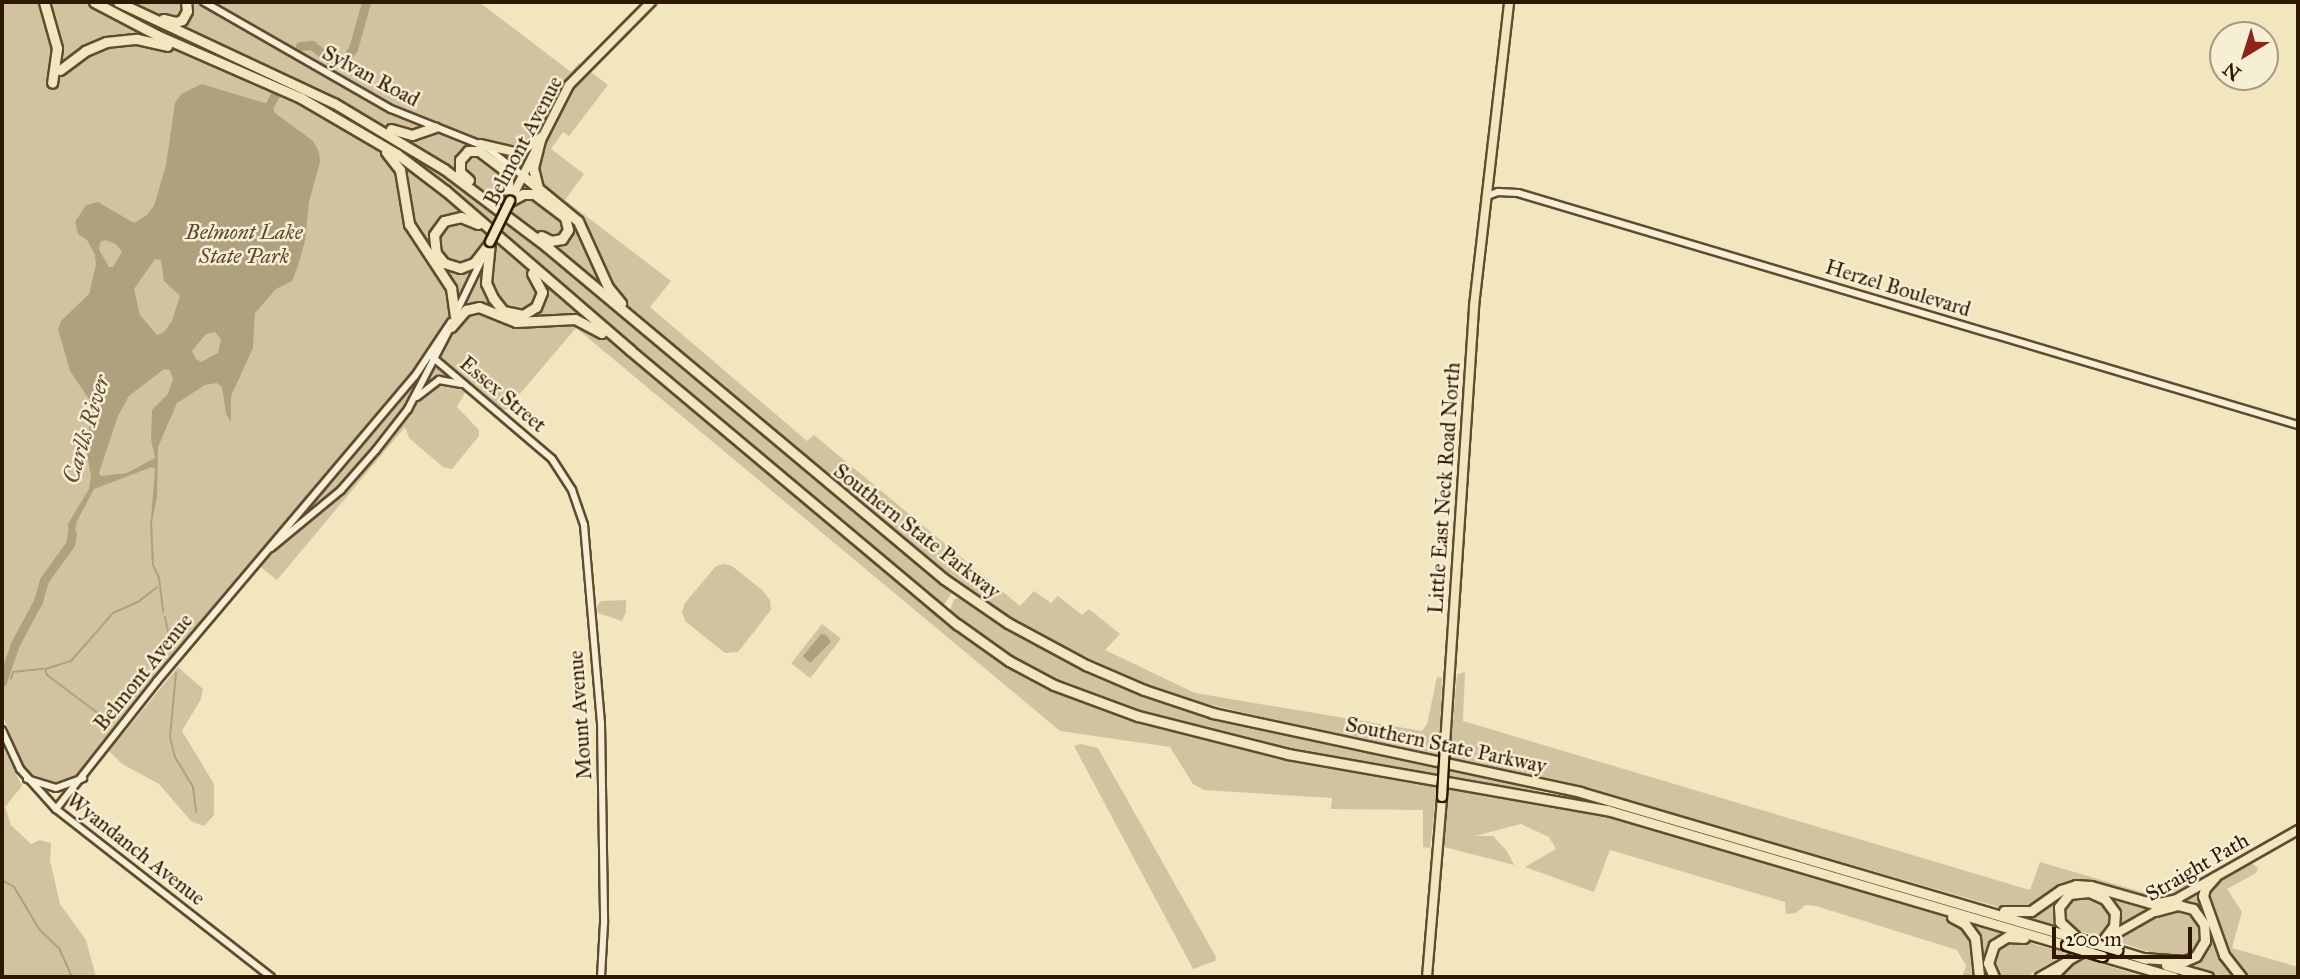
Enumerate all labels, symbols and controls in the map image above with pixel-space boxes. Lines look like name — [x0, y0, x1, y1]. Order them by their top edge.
north arrow — [2209, 21, 2279, 91]
street label: Sylvan Road — [318, 40, 424, 112]
text: N — [2219, 57, 2245, 85]
street label: Belmont Avenue — [478, 72, 568, 210]
park label: Belmont Lake State Park — [186, 219, 302, 269]
street label: Herzel Boulevard — [1822, 254, 1974, 322]
street label: Essex Street — [455, 351, 551, 437]
street label: Little East Neck Road North — [1423, 361, 1465, 615]
water label: Carlls River — [56, 371, 116, 487]
street label: Southern State Parkway — [829, 458, 1005, 604]
street label: Belmont Avenue — [88, 609, 198, 735]
street label: Mount Avenue — [563, 649, 597, 781]
street label: Southern State Parkway — [1343, 711, 1549, 779]
street label: Wyandanch Avenue — [62, 787, 210, 911]
street label: Straight Path — [2141, 827, 2253, 907]
scale bar — [2055, 912, 2195, 956]
text: 200 m — [2065, 926, 2122, 952]

